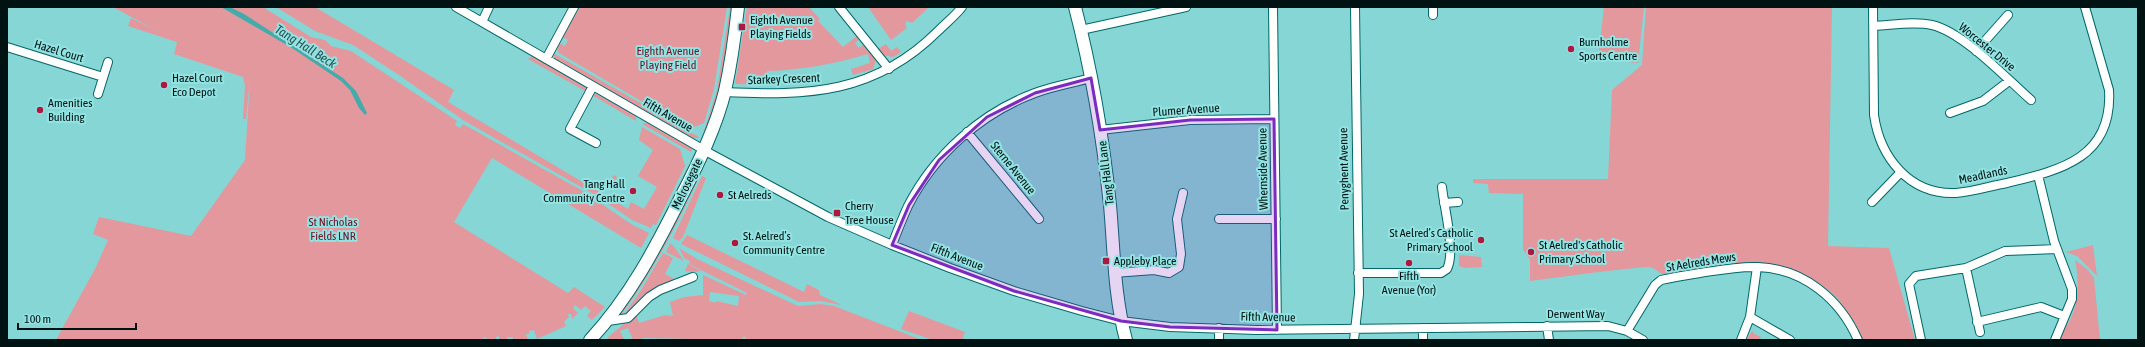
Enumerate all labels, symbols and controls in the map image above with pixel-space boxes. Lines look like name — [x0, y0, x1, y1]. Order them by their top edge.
place label: Eighth Avenue Playing Fields — [750, 13, 813, 41]
street label: Worcester Drive — [1956, 20, 2018, 74]
water label: Tang Hall Beck — [272, 22, 340, 71]
marker: Eighth Avenue Playing Fields — [737, 22, 747, 32]
place label: Burnholme Sports Centre — [1579, 35, 1637, 63]
street label: Hazel Court — [33, 37, 86, 65]
park label: Eighth Avenue Playing Field — [637, 44, 700, 72]
marker: Burnholme Sports Centre — [1566, 44, 1576, 54]
place label: Hazel Court Eco Depot — [172, 71, 223, 99]
street label: Starkey Crescent — [748, 71, 821, 87]
marker: Hazel Court Eco Depot — [159, 80, 169, 90]
street label: Fifth Avenue — [641, 95, 695, 135]
place label: Amenities Building — [48, 96, 92, 124]
street label: Plumer Avenue — [1152, 101, 1220, 119]
marker: Amenities Building — [35, 105, 45, 115]
street label: Whernside Avenue — [1255, 128, 1271, 210]
street label: Penyghent Avenue — [1336, 128, 1352, 210]
street label: Sterne Avenue — [988, 139, 1038, 197]
street label: Tang Hall Lane — [1095, 140, 1117, 206]
street label: Melrosegate — [669, 156, 705, 212]
street label: Meadlands — [1957, 163, 2009, 187]
place label: Tang Hall Community Centre — [543, 177, 626, 205]
marker: Tang Hall Community Centre — [628, 186, 638, 196]
place label: St Aelreds — [728, 188, 772, 202]
marker: St Aelreds — [715, 190, 725, 200]
place label: Cherry Tree House — [845, 199, 894, 227]
marker: Cherry Tree House — [832, 208, 842, 218]
park label: St Nicholas Fields LNR — [309, 215, 357, 243]
place label: St Aelred’s Catholic Primary School — [1390, 226, 1474, 254]
place label: St. Aelred’s Community Centre — [743, 229, 825, 257]
marker: St Aelred’s Catholic Primary School — [1476, 235, 1486, 245]
marker: St. Aelred’s Community Centre — [730, 238, 740, 248]
place label: St Aelred's Catholic Primary School — [1539, 238, 1623, 266]
street label: Fifth Avenue — [929, 241, 985, 273]
marker: St Aelred's Catholic Primary School — [1526, 247, 1536, 257]
street label: St Aelreds Mews — [1665, 250, 1737, 274]
place label: Appleby Place — [1114, 254, 1176, 268]
marker: Appleby Place — [1101, 256, 1111, 266]
marker: Fifth Avenue (Yor) — [1404, 258, 1414, 268]
place label: Fifth Avenue (Yor) — [1382, 269, 1436, 297]
scale bar — [18, 305, 136, 331]
street label: Derwent Way — [1547, 307, 1605, 321]
street label: Fifth Avenue — [1240, 310, 1296, 324]
text: 100 m — [24, 312, 51, 326]

